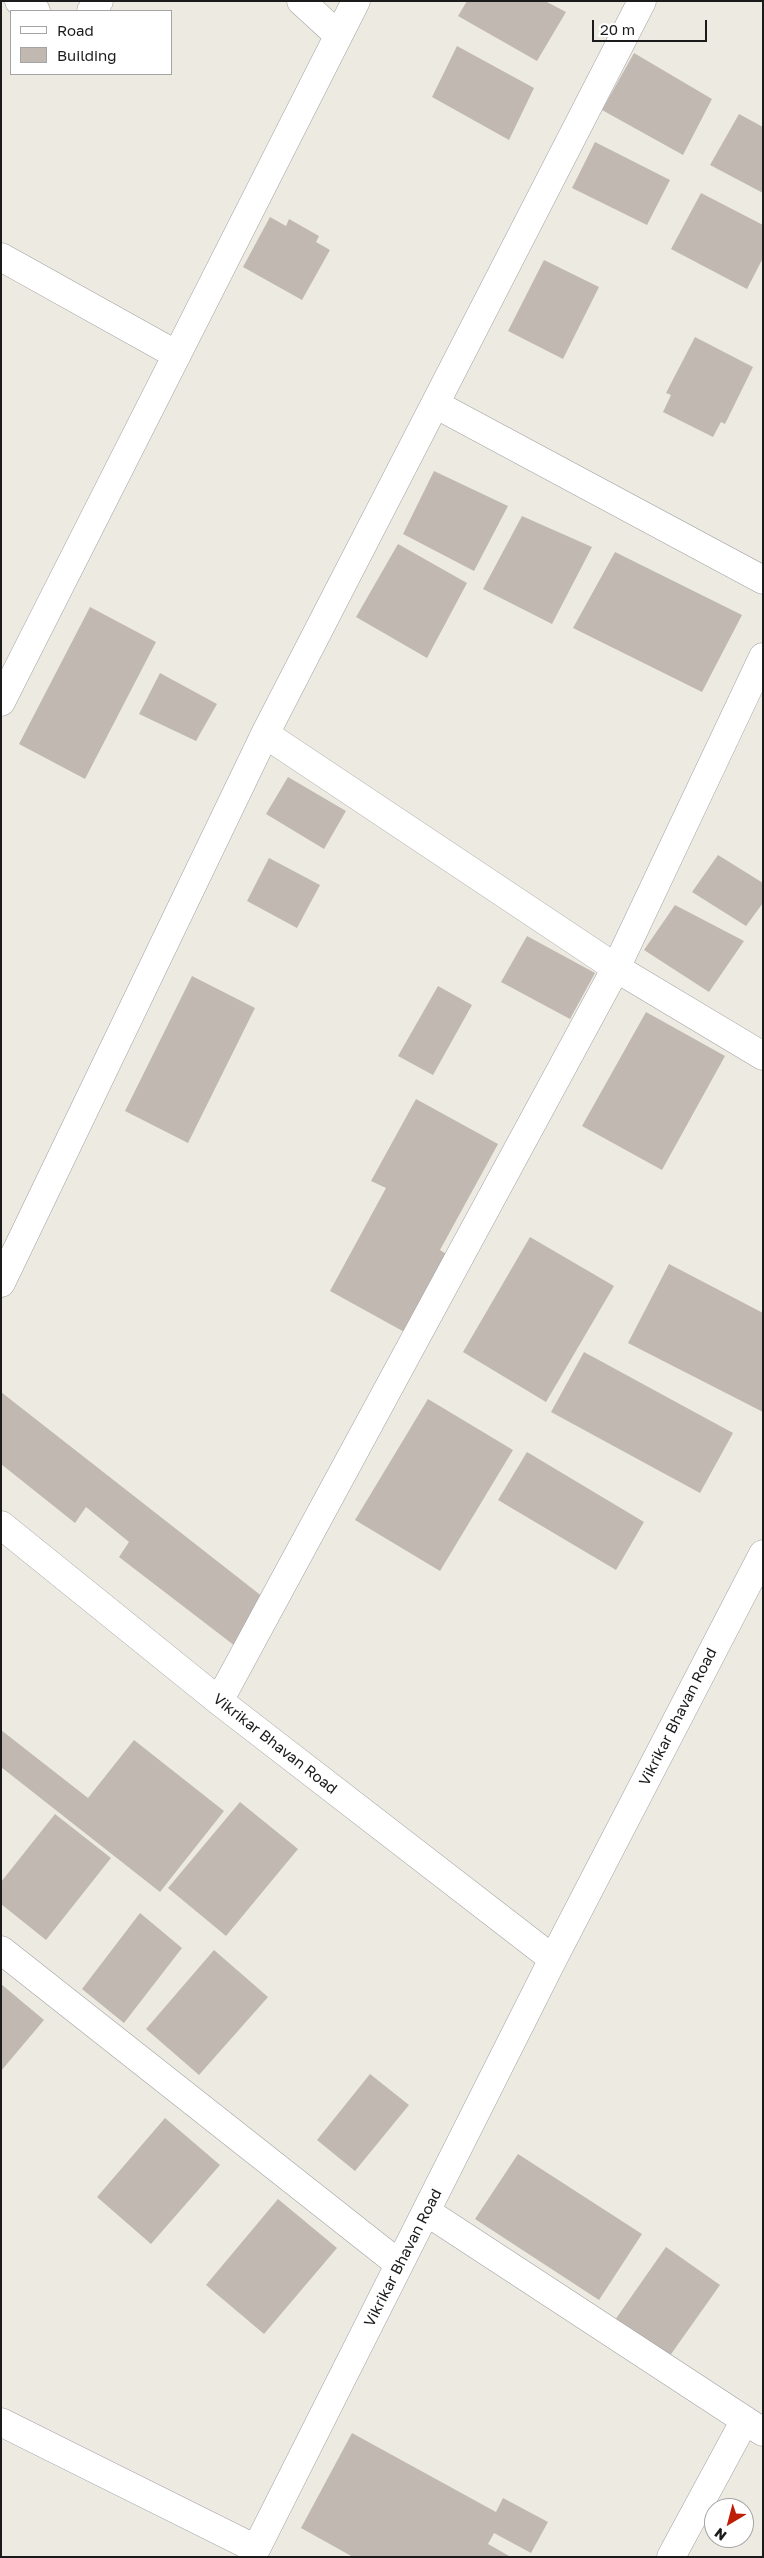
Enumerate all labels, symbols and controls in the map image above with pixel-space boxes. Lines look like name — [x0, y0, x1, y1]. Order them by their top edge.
legend — [10, 10, 172, 75]
scale bar — [594, 10, 709, 42]
text: 20 m — [600, 20, 635, 38]
text: Road — [57, 21, 94, 39]
text: Building — [57, 46, 117, 64]
street label: Vikrikar Bhavan Road — [635, 1645, 721, 1789]
street label: Vikrikar Bhavan Road — [209, 1690, 341, 1798]
street label: Vikrikar Bhavan Road — [360, 2186, 446, 2330]
north arrow — [704, 2498, 754, 2548]
text: N — [711, 2525, 730, 2545]

